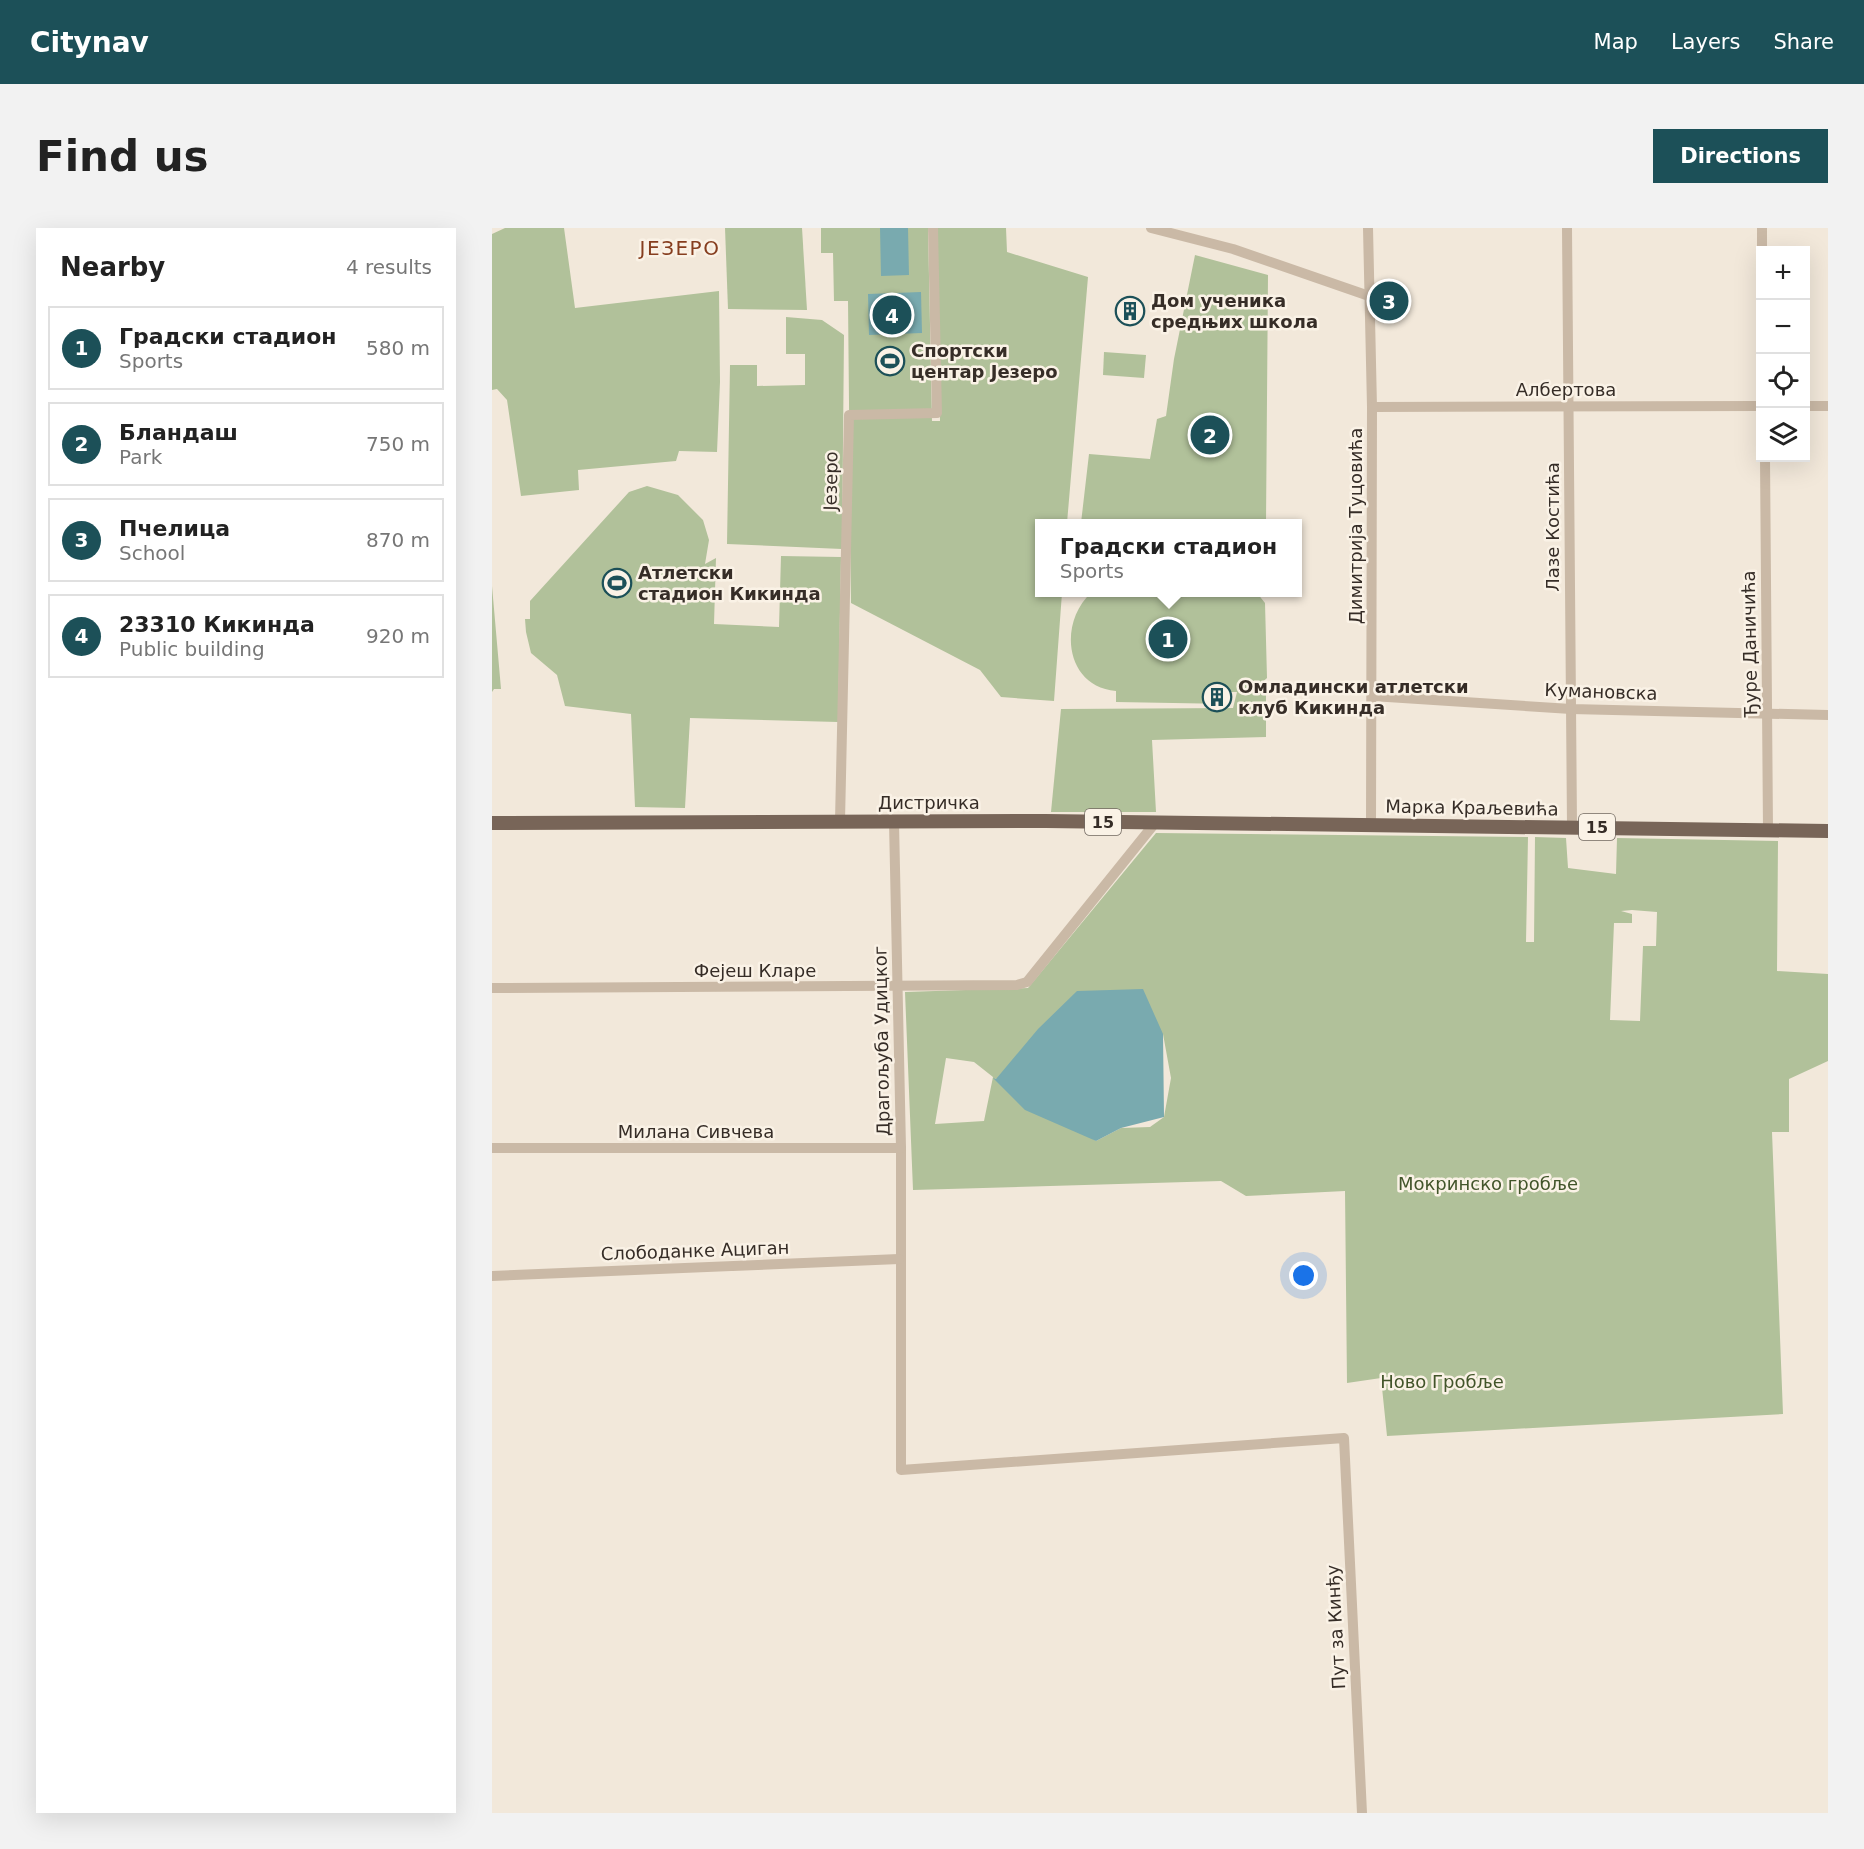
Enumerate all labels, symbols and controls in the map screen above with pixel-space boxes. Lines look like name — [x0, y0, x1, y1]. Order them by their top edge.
text: Citynav — [30, 26, 149, 59]
text: Map — [1594, 30, 1638, 54]
text: Layers — [1671, 30, 1740, 54]
text: Share — [1773, 30, 1834, 54]
button: Directions — [1653, 129, 1828, 183]
text: Find us — [36, 132, 209, 181]
district label: ЈЕЗЕРО — [638, 236, 720, 260]
map controls — [1756, 246, 1810, 462]
button: + — [1756, 246, 1810, 300]
text: Nearby — [60, 252, 165, 282]
text: 4 results — [346, 255, 432, 279]
pin: 3 — [1370, 278, 1408, 324]
place label: Дом ученика средњих школа — [1151, 290, 1318, 332]
pin: 4 — [872, 292, 912, 338]
building icon: Дом ученика средњих школа — [1114, 295, 1146, 327]
button: − — [1756, 300, 1810, 354]
text: Градски стадион — [119, 324, 337, 349]
text: 1 — [75, 336, 88, 360]
text: 580 m — [366, 336, 430, 360]
place label: Спортски центар Језеро — [911, 340, 1058, 382]
sports icon: Спортски центар Језеро — [874, 345, 906, 377]
text: Sports — [119, 349, 183, 373]
button: locate — [1756, 354, 1810, 408]
street label: Албертова — [1516, 379, 1616, 400]
button: layers — [1756, 408, 1810, 462]
pin: 2 — [1190, 412, 1230, 458]
text: Бландаш — [119, 420, 238, 445]
street label: Димитрија Туцовића — [1345, 428, 1366, 624]
text: 2 — [75, 432, 88, 456]
text: 750 m — [366, 432, 430, 456]
text: Park — [119, 445, 162, 469]
street label: Језеро — [819, 451, 842, 512]
street label: Лазе Костића — [1542, 462, 1563, 592]
text: Пчелица — [119, 516, 230, 541]
popup — [1035, 519, 1302, 597]
text: 3 — [75, 528, 88, 552]
text: 870 m — [366, 528, 430, 552]
text: Градски стадион — [1060, 534, 1277, 559]
text: School — [119, 541, 185, 565]
text: Sports — [1060, 559, 1124, 583]
place label: Атлетски стадион Кикинда — [638, 562, 821, 604]
sports icon: Атлетски стадион Кикинда — [601, 567, 633, 599]
street label: Ђуре Даничића — [1738, 570, 1761, 719]
text: 23310 Кикинда — [119, 612, 315, 637]
pin: 1 — [1148, 616, 1188, 662]
text: 4 — [75, 624, 88, 648]
text: 920 m — [366, 624, 430, 648]
text: Public building — [119, 637, 265, 661]
place label: Омладински атлетски клуб Кикинда — [1238, 676, 1469, 718]
street label: Кумановска — [1544, 679, 1658, 704]
building icon: Омладински атлетски клуб Кикинда — [1201, 681, 1233, 713]
street label: Дистричка — [878, 792, 980, 813]
street label: Марка Краљевића — [1385, 795, 1559, 820]
road number: 15 — [1085, 809, 1121, 835]
road number: 15 — [1579, 814, 1615, 840]
street label: Драгољуба Удицког — [869, 946, 894, 1136]
street label: Фејеш Кларе — [694, 960, 816, 981]
street label: Милана Сивчева — [618, 1121, 774, 1142]
park label: Мокринско гробље — [1398, 1173, 1578, 1194]
street label: Слободанке Ациган — [600, 1237, 790, 1264]
your location — [1289, 1261, 1318, 1290]
park label: Ново Гробље — [1380, 1371, 1504, 1392]
street label: Пут за Кинђу — [1322, 1564, 1349, 1690]

